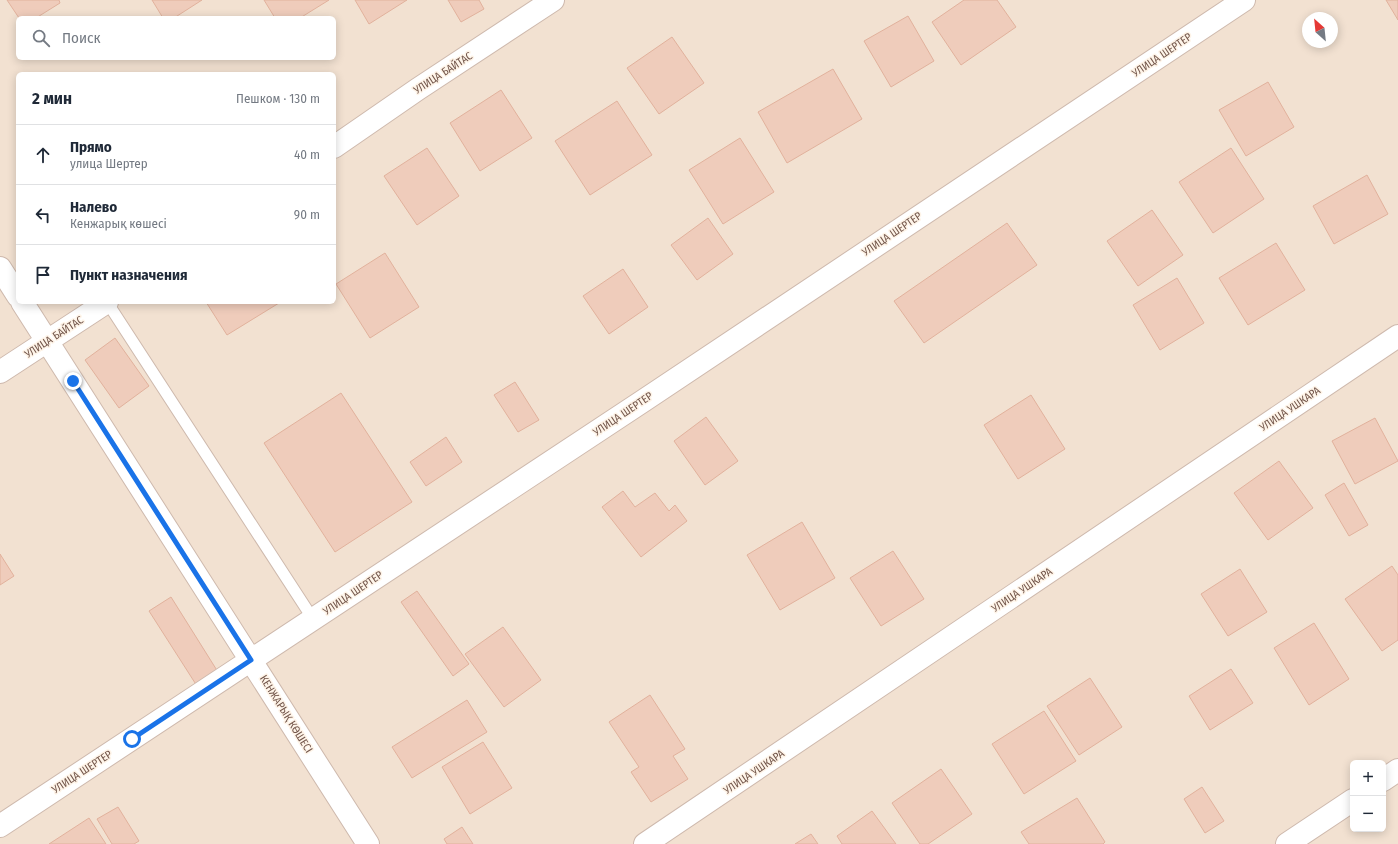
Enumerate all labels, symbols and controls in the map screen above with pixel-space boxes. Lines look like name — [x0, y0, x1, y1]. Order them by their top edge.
north arrow — [1302, 12, 1338, 48]
search box — [16, 16, 336, 60]
icon: search — [30, 27, 52, 49]
text: Поиск — [62, 29, 100, 47]
street label: УЛИЦА ШЕРТЕР — [1129, 30, 1194, 80]
street label: УЛИЦА БАЙТАС — [410, 49, 475, 97]
text: 2 мин — [32, 88, 72, 109]
text: Пешком · 130 m — [236, 91, 320, 106]
text: Прямо — [70, 138, 112, 156]
icon: ahead — [32, 144, 54, 166]
text: 40 m — [294, 147, 320, 162]
text: улица Шертер — [70, 156, 148, 171]
text: Налево — [70, 198, 117, 216]
icon: left — [32, 204, 54, 226]
text: 90 m — [294, 207, 320, 222]
street label: УЛИЦА ШЕРТЕР — [859, 209, 924, 259]
text: Кенжарық көшесі — [70, 216, 167, 231]
icon: arrive — [32, 264, 54, 286]
text: Пункт назначения — [70, 266, 188, 284]
street label: УЛИЦА БАЙТАС — [21, 313, 86, 361]
route end — [64, 372, 82, 390]
street label: УЛИЦА УШКАРА — [1256, 384, 1323, 435]
street label: УЛИЦА ШЕРТЕР — [590, 389, 655, 439]
street label: УЛИЦА УШКАРА — [988, 565, 1055, 616]
street label: УЛИЦА ШЕРТЕР — [320, 568, 385, 618]
street label: КЕНЖАРЫҚ КӨШЕСІ — [257, 673, 315, 755]
route start — [123, 730, 141, 748]
street label: УЛИЦА УШКАРА — [720, 747, 787, 798]
street label: УЛИЦА ШЕРТЕР — [49, 748, 115, 797]
map controls — [1350, 760, 1386, 832]
button: + — [1350, 760, 1386, 796]
button: − — [1350, 796, 1386, 832]

